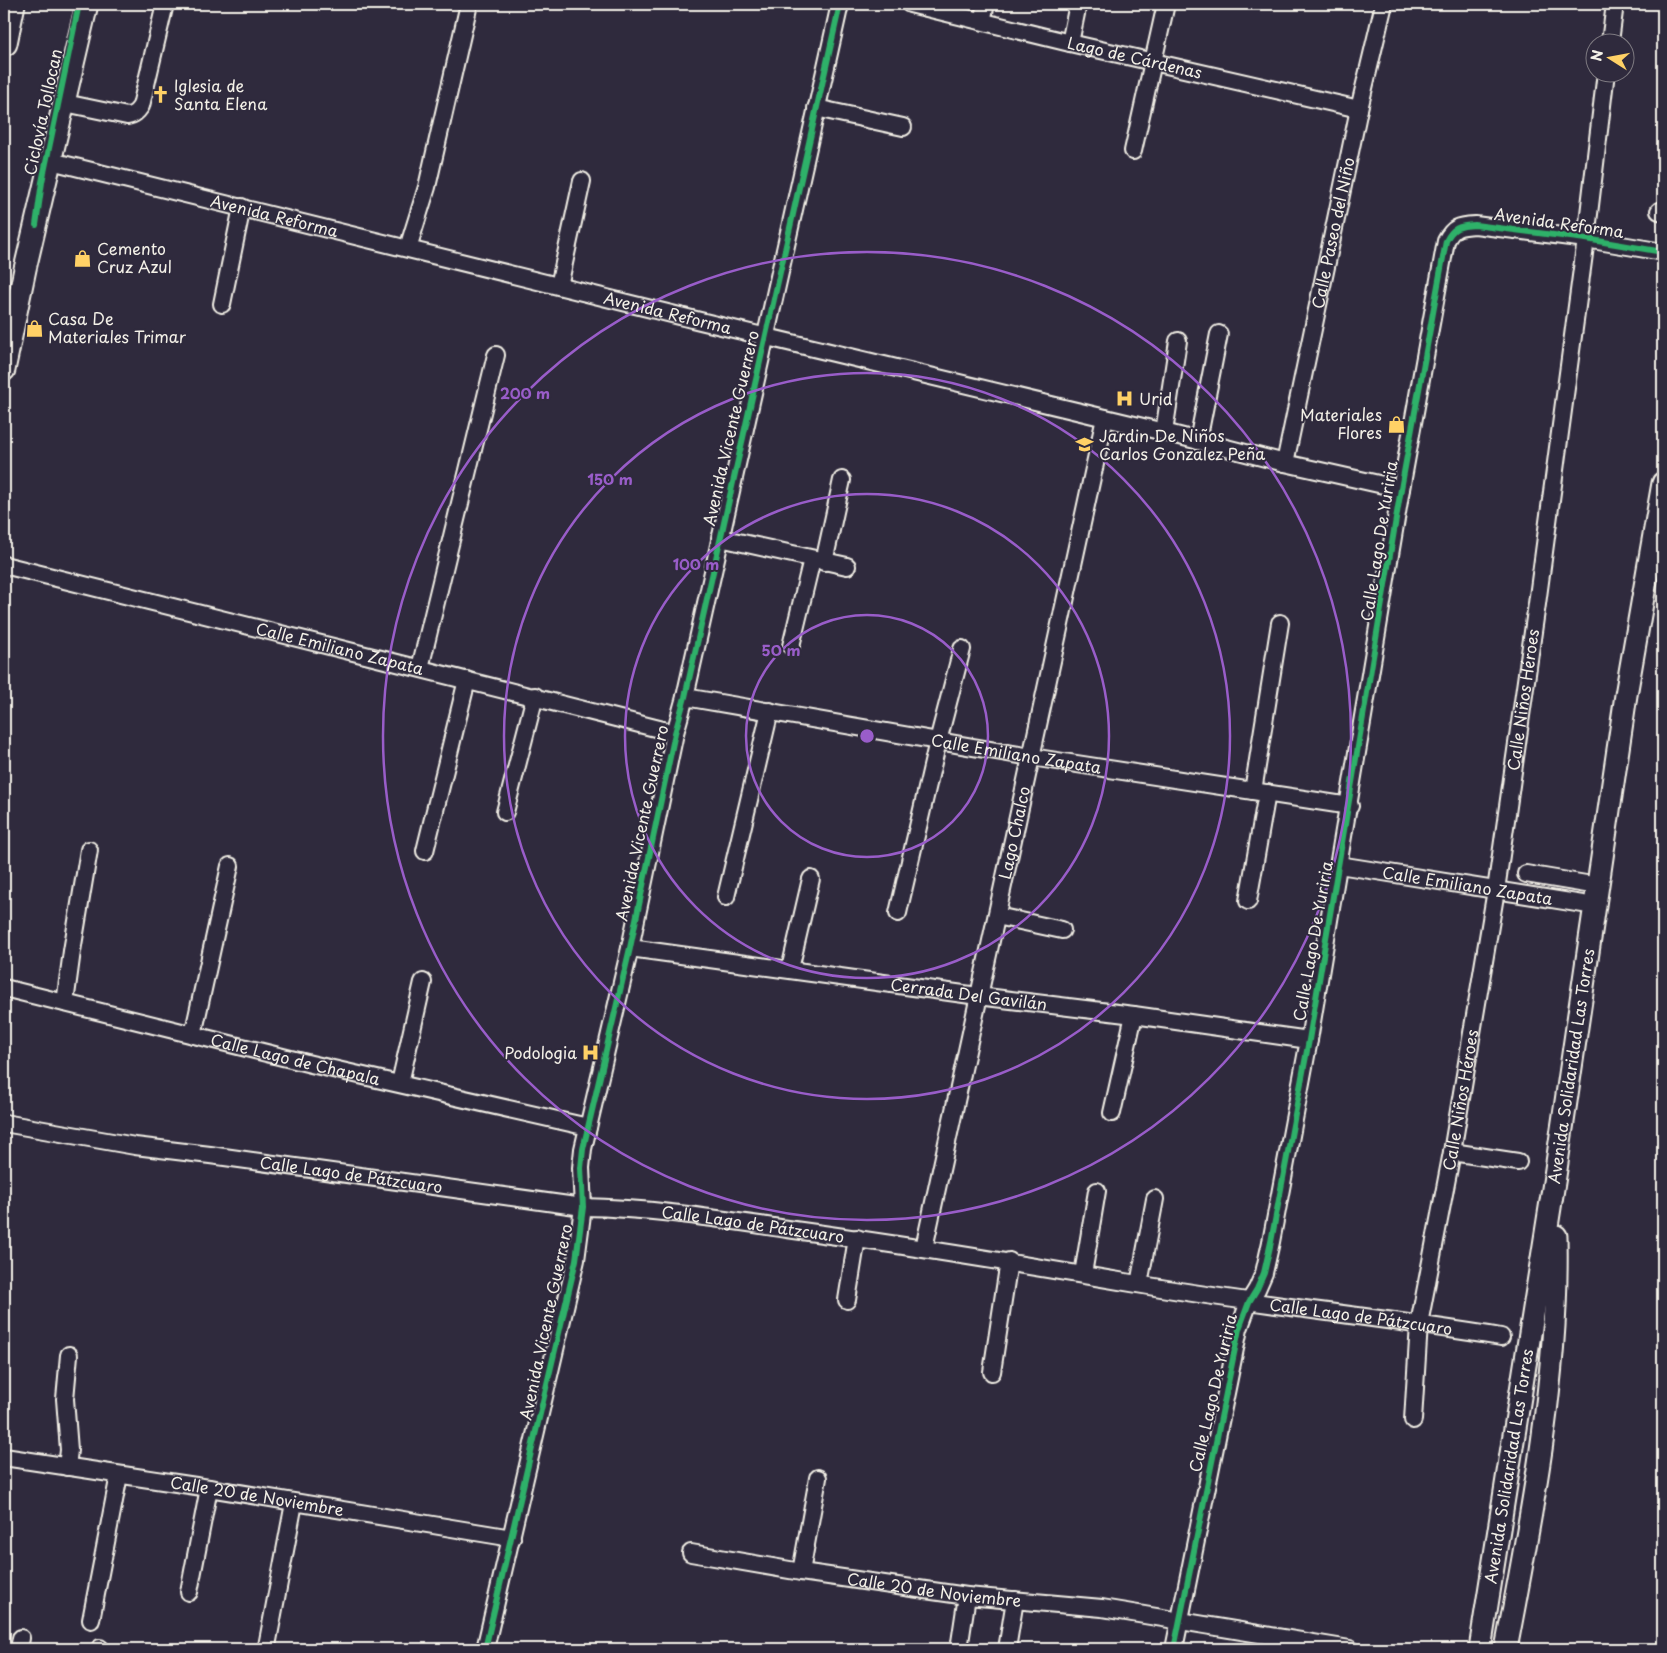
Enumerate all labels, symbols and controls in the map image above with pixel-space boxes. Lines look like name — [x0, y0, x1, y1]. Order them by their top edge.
street label: Lago de Cárdenas — [1065, 30, 1205, 84]
north arrow — [1584, 32, 1634, 82]
street label: Ciclovía Tollocan — [17, 46, 67, 177]
text: N — [1585, 48, 1608, 63]
place label: Iglesia de Santa Elena — [174, 73, 267, 115]
church icon: Iglesia de Santa Elena — [150, 85, 170, 105]
street label: Calle Paseo del Niño — [1305, 155, 1360, 311]
street label: Avenida Reforma — [208, 188, 341, 242]
street label: Avenida Reforma — [1493, 201, 1625, 243]
place label: Cemento Cruz Azul — [97, 236, 172, 278]
shop icon: Cemento Cruz Azul — [73, 248, 93, 268]
street label: Avenida Reforma — [601, 285, 734, 339]
place label: Casa De Materiales Trimar — [48, 306, 187, 348]
shop icon: Casa De Materiales Trimar — [24, 318, 44, 338]
street label: Avenida Vicente Guerrero — [696, 328, 764, 528]
text: 200 m — [500, 381, 550, 404]
place label: Urid — [1139, 386, 1173, 410]
hospital icon: Urid — [1115, 389, 1135, 409]
place label: Materiales Flores — [1300, 402, 1382, 444]
shop icon: Materiales Flores — [1386, 414, 1406, 434]
place label: Jardin De Niños Carlos Gonzalez Peña — [1099, 423, 1265, 465]
school or university icon: Jardin De Niños Carlos Gonzalez Peña — [1075, 435, 1095, 455]
street label: Calle Lago De Yuriria — [1353, 459, 1403, 623]
text: 150 m — [587, 467, 633, 490]
text: 100 m — [673, 552, 719, 575]
street label: Calle Emiliano Zapata — [254, 615, 426, 680]
street label: Calle Niños Héroes — [1500, 627, 1544, 772]
text: 50 m — [762, 638, 800, 661]
street label: Avenida Vicente Guerrero — [609, 723, 674, 923]
centre of rings — [858, 727, 876, 745]
street label: Calle Emiliano Zapata — [929, 727, 1103, 779]
street label: Lago Chalco — [992, 784, 1035, 881]
street label: Calle Lago De Yuriria — [1286, 859, 1338, 1023]
street label: Calle Emiliano Zapata — [1381, 859, 1554, 910]
street label: Avenida Solidaridad Las Torres — [1541, 947, 1599, 1185]
street label: Cerrada Del Gavilán — [889, 971, 1049, 1015]
street label: Calle Lago de Chapala — [208, 1027, 383, 1090]
street label: Calle Niños Héroes — [1436, 1028, 1483, 1172]
place label: Podologia — [504, 1040, 577, 1064]
hospital icon: Podologia — [581, 1043, 601, 1063]
street label: Calle Lago de Pátzcuaro — [258, 1149, 444, 1198]
street label: Calle Lago de Pátzcuaro — [660, 1199, 846, 1248]
street label: Avenida Vicente Guerrero — [513, 1222, 578, 1422]
street label: Calle Lago de Pátzcuaro — [1268, 1291, 1454, 1340]
street label: Calle Lago De Yuriria — [1182, 1311, 1242, 1474]
street label: Avenida Solidaridad Las Torres — [1478, 1347, 1538, 1585]
street label: Calle 20 de Noviembre — [169, 1469, 346, 1521]
street label: Calle 20 de Noviembre — [846, 1566, 1023, 1612]

